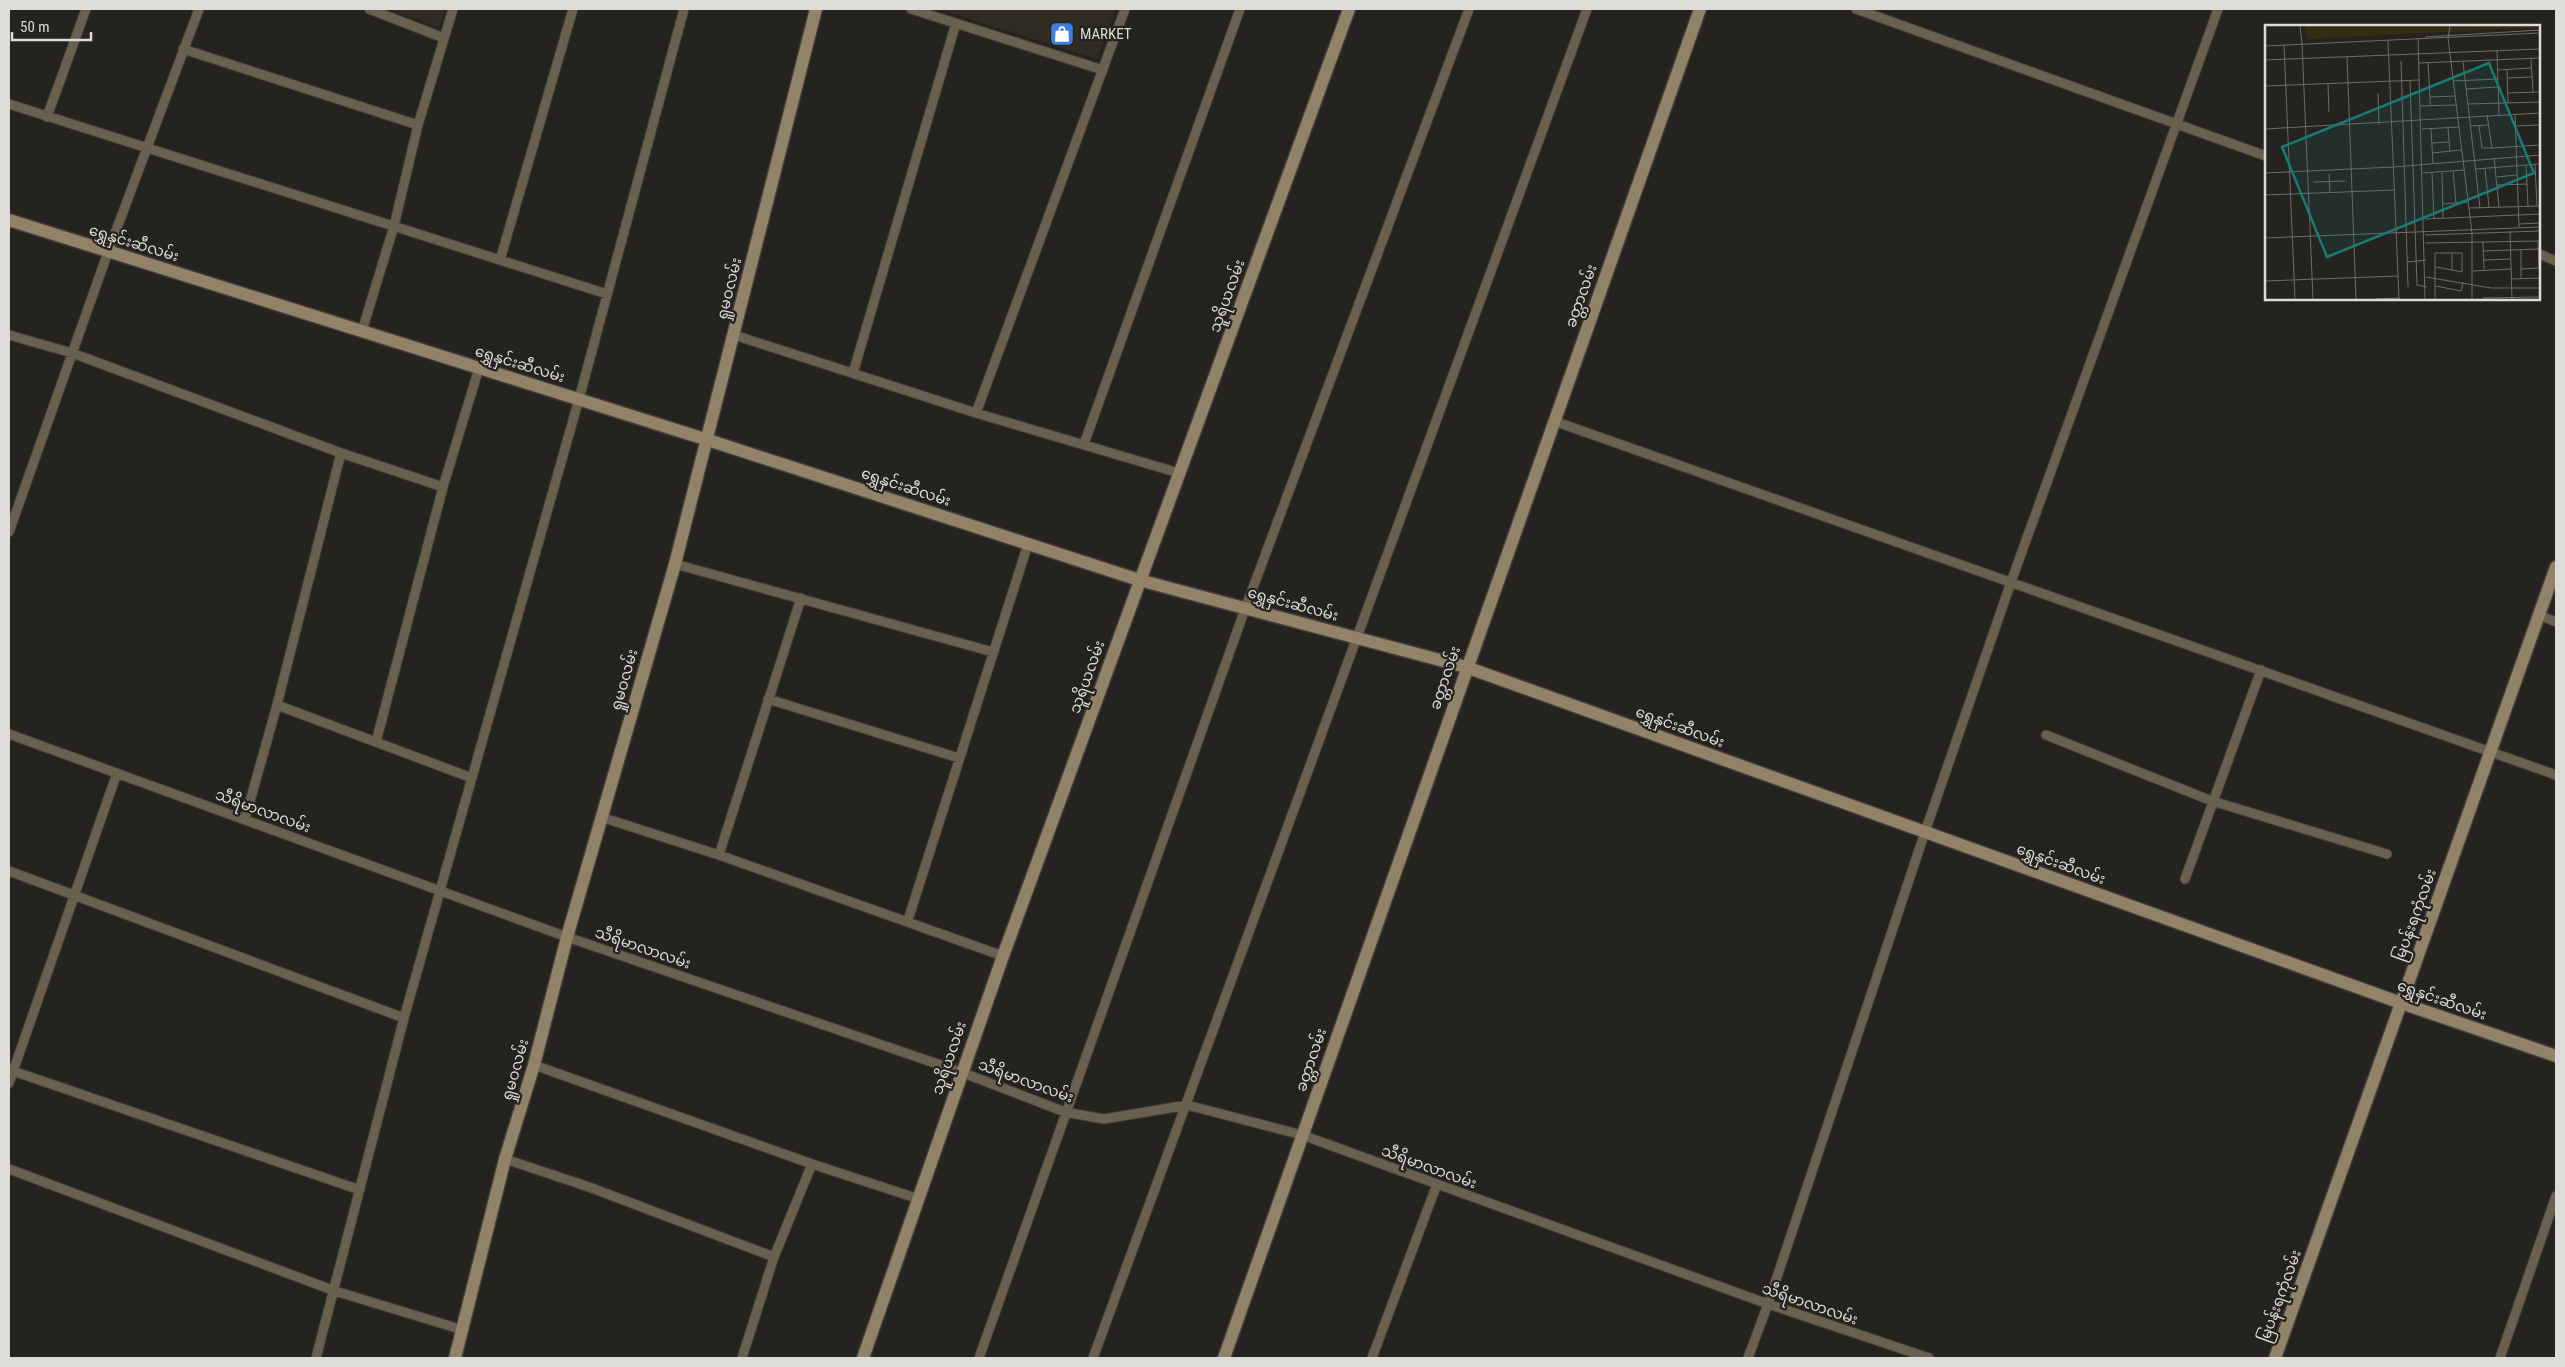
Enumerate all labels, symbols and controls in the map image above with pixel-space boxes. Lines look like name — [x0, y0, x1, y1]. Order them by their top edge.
scale bar — [12, 10, 91, 42]
text: 50 m — [20, 18, 50, 36]
shop icon: MARKET — [1049, 21, 1075, 47]
place label: MARKET — [1080, 25, 1132, 43]
inset map — [2265, 25, 2540, 300]
street label: ရွှေနှင်းဆီလမ်း — [86, 220, 181, 268]
street label: ရှုမဝလမ်း — [712, 256, 748, 323]
street label: သူရိယလမ်း — [1205, 257, 1251, 336]
street label: ခတ္တာလမ်း — [1560, 262, 1604, 331]
street label: ရွှေနှင်းဆီလမ်း — [472, 341, 567, 389]
street label: ရွှေနှင်းဆီလမ်း — [858, 463, 953, 513]
street label: ရွှေနှင်းဆီလမ်း — [1245, 582, 1341, 628]
street label: သူရိယလမ်း — [1065, 638, 1111, 717]
street label: ခတ္တာလမ်း — [1425, 644, 1467, 713]
street label: ရှုမဝလမ်း — [606, 647, 644, 714]
street label: ရွှေနှင်းဆီလမ်း — [1632, 702, 1727, 754]
street label: သီရိမာလာလမ်း — [212, 784, 313, 839]
street label: ရွှေနှင်းဆီလမ်း — [2013, 839, 2108, 891]
street label: မြပန်းရကုံလမ်း — [2389, 866, 2443, 965]
street label: သီရိမာလာလမ်း — [592, 922, 694, 976]
street label: ရွှေနှင်းဆီလမ်း — [2394, 975, 2489, 1027]
street label: သူရိယလမ်း — [927, 1019, 973, 1098]
street label: ခတ္တာလမ်း — [1291, 1026, 1333, 1095]
street label: ရှုမဝလမ်း — [497, 1037, 535, 1104]
street label: သီရိမာလာလမ်း — [975, 1054, 1076, 1109]
street label: သီရိမာလာလမ်း — [1378, 1140, 1479, 1195]
street label: မြပန်းရကုံလမ်း — [2254, 1247, 2308, 1346]
street label: သီရိမာလာလမ်း — [1759, 1278, 1861, 1332]

